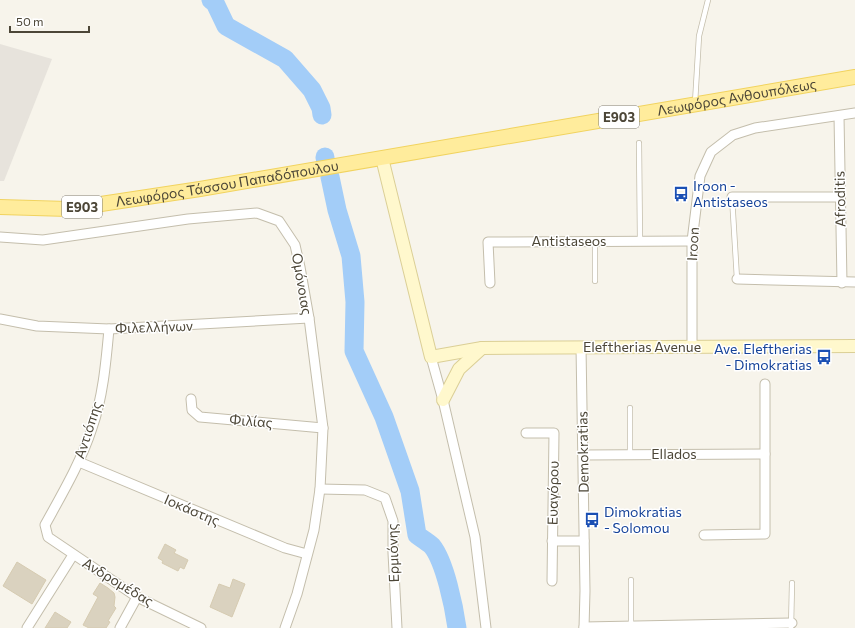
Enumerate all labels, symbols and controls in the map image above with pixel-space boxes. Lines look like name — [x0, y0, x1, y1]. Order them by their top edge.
scale bar — [10, 8, 89, 34]
text: 50 m — [16, 14, 44, 28]
street label: Λεωφόρος Ανθουπόλεως — [656, 75, 818, 119]
road number: E903 — [599, 106, 639, 128]
street label: Λεωφόρος Τάσσου Παπαδόπουλου — [114, 156, 340, 210]
street label: Afroditis — [831, 171, 848, 227]
place label: Iroon - Antistaseos — [693, 177, 768, 210]
bus stop icon: Iroon - Antistaseos — [672, 185, 690, 203]
road number: E903 — [62, 196, 102, 218]
street label: Iroon — [683, 227, 702, 261]
street label: Antistaseos — [532, 232, 606, 249]
street label: Ομόνοιας — [289, 252, 316, 316]
street label: Φιλελλήνων — [115, 317, 193, 336]
street label: Eleftherias Avenue — [583, 338, 701, 355]
place label: Ave. Eleftherias - Dimokratias — [714, 340, 812, 373]
bus stop icon: Ave. Eleftherias - Dimokratias — [815, 348, 833, 366]
street label: Αντιόπης — [70, 399, 105, 461]
street label: Φιλίας — [229, 410, 273, 431]
street label: Demokratias — [573, 411, 592, 493]
street label: Ellados — [651, 445, 697, 462]
street label: Ευαγόρου — [543, 461, 562, 525]
street label: Ιοκάστης — [162, 490, 223, 529]
place label: Dimokratias - Solomou — [604, 503, 682, 536]
bus stop icon: Dimokratias - Solomou — [583, 511, 601, 529]
street label: Ερμιόνης — [383, 523, 402, 583]
street label: Ανδρομέδας — [80, 554, 157, 609]

